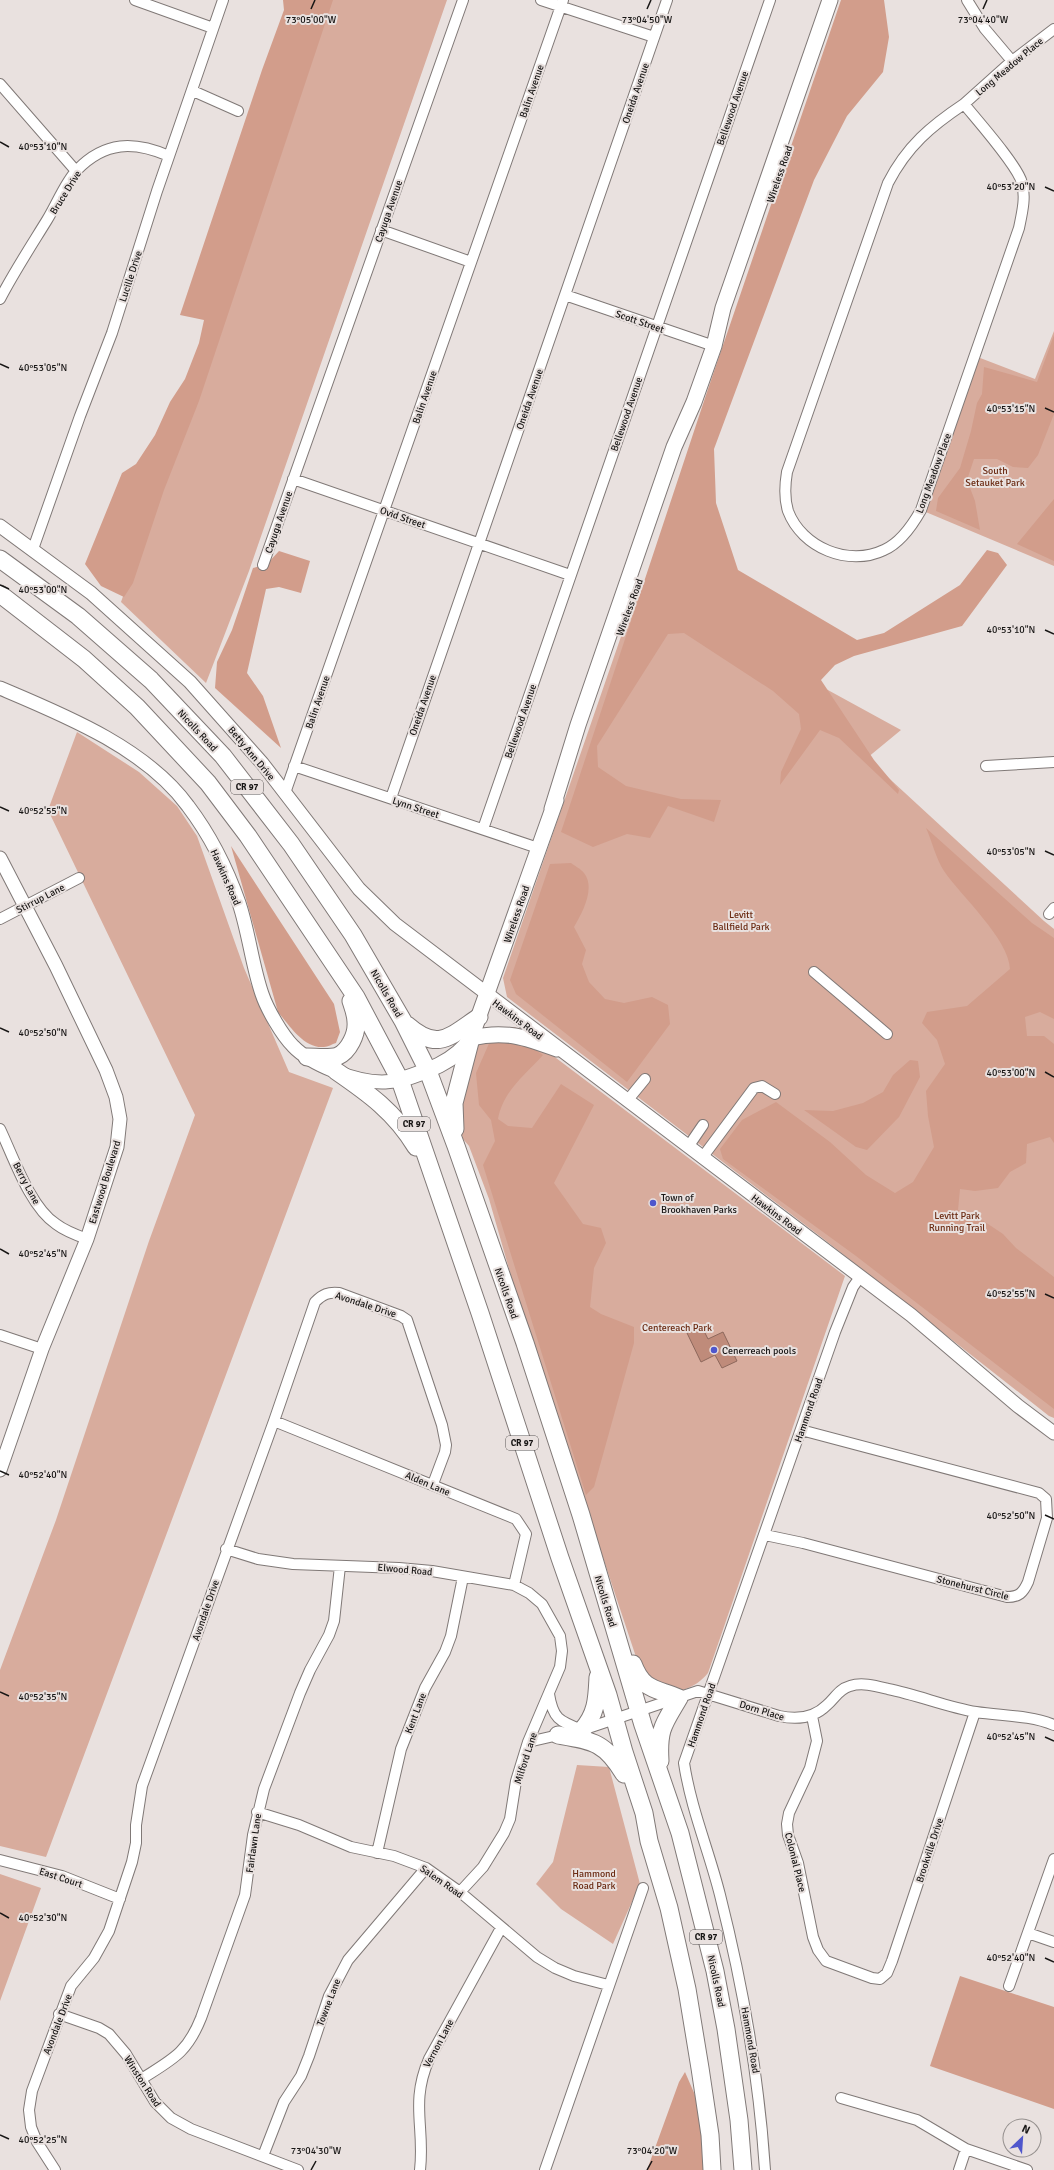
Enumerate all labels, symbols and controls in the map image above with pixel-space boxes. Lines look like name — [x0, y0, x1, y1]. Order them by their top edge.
text: 73°05'00"W — [286, 14, 337, 26]
text: 73°04'50"W — [622, 14, 673, 26]
text: 73°04'40"W — [958, 14, 1009, 26]
street label: Long Meadow Place — [973, 35, 1046, 98]
street label: Oneida Avenue — [620, 61, 652, 125]
street label: Balin Avenue — [517, 63, 547, 120]
street label: Bellewood Avenue — [715, 70, 751, 147]
text: 40°53'10"N — [19, 141, 67, 153]
street label: Wireless Road — [765, 144, 795, 205]
street label: Bruce Drive — [48, 168, 84, 217]
street label: Cayuga Avenue — [373, 179, 405, 244]
text: 40°53'20"N — [987, 181, 1035, 193]
street label: Lucille Drive — [117, 249, 145, 303]
street label: Scott Street — [614, 308, 666, 336]
text: 40°53'05"N — [19, 362, 67, 374]
street label: Oneida Avenue — [514, 367, 546, 431]
street label: Balin Avenue — [410, 369, 440, 426]
street label: Bellewood Avenue — [609, 376, 645, 453]
text: 40°53'15"N — [987, 403, 1035, 415]
street label: Long Meadow Place — [914, 432, 954, 515]
park label: South Setauket Park — [965, 465, 1025, 489]
street label: Cayuga Avenue — [263, 490, 295, 555]
street label: Ovid Street — [378, 505, 427, 531]
street label: Wireless Road — [614, 577, 646, 638]
text: 40°53'00"N — [19, 584, 67, 596]
text: 40°53'10"N — [987, 624, 1035, 636]
street label: Oneida Avenue — [407, 673, 439, 737]
street label: Balin Avenue — [303, 674, 333, 731]
street label: Bellewood Avenue — [503, 683, 539, 760]
street label: Nicolls Road — [175, 707, 220, 754]
street label: Betty Ann Drive — [225, 724, 277, 783]
road number: CR 97 — [231, 780, 263, 794]
street label: Lynn Street — [391, 795, 441, 821]
text: 40°52'55"N — [19, 805, 67, 817]
text: 40°53'05"N — [987, 846, 1035, 858]
street label: Hawkins Road — [207, 848, 243, 907]
street label: Stirrup Lane — [14, 882, 67, 916]
street label: Wireless Road — [502, 884, 532, 945]
park label: Levitt Ballfield Park — [712, 909, 770, 933]
street label: Nicolls Road — [368, 968, 405, 1019]
street label: Hawkins Road — [490, 997, 545, 1043]
text: 40°52'50"N — [19, 1027, 67, 1039]
text: 40°53'00"N — [987, 1067, 1035, 1079]
road number: CR 97 — [398, 1117, 430, 1131]
street label: Eastwood Boulevard — [87, 1139, 123, 1225]
street label: Berry Lane — [10, 1160, 42, 1207]
place label: Town of Brookhaven Parks — [661, 1192, 737, 1216]
street label: Hawkins Road — [749, 1192, 804, 1238]
marker: Town of Brookhaven Parks — [648, 1198, 658, 1208]
park label: Levitt Park Running Trail — [929, 1210, 985, 1234]
text: 40°52'45"N — [19, 1248, 67, 1260]
street label: Nicolls Road — [492, 1266, 520, 1320]
text: 40°52'55"N — [987, 1288, 1035, 1300]
street label: Avondale Drive — [333, 1289, 398, 1321]
park label: Centereach Park — [642, 1322, 712, 1334]
marker: Cenerreach pools — [709, 1345, 719, 1355]
place label: Cenerreach pools — [722, 1345, 797, 1357]
street label: Hammond Road — [792, 1377, 826, 1444]
road number: CR 97 — [506, 1436, 538, 1450]
text: 40°52'40"N — [19, 1469, 67, 1481]
street label: Alden Lane — [403, 1469, 452, 1499]
text: 40°52'50"N — [987, 1510, 1035, 1522]
street label: Elwood Road — [377, 1562, 433, 1578]
street label: Stonehurst Circle — [935, 1573, 1010, 1603]
street label: Nicolls Road — [592, 1574, 619, 1628]
street label: Avondale Drive — [190, 1578, 222, 1642]
street label: Hammond Road — [685, 1682, 719, 1749]
text: 40°52'35"N — [19, 1691, 67, 1703]
street label: Kent Lane — [403, 1691, 429, 1735]
street label: Dorn Place — [738, 1698, 786, 1723]
street label: Milford Lane — [512, 1731, 540, 1786]
text: 40°52'45"N — [987, 1731, 1035, 1743]
street label: Fairlawn Lane — [244, 1813, 264, 1874]
street label: Brookville Drive — [914, 1817, 946, 1884]
street label: Colonial Place — [782, 1831, 808, 1893]
street label: Salem Road — [417, 1863, 465, 1901]
street label: East Court — [38, 1865, 84, 1891]
park label: Hammond Road Park — [572, 1868, 616, 1892]
text: 40°52'30"N — [19, 1912, 67, 1924]
road number: CR 97 — [690, 1930, 722, 1944]
text: 40°52'40"N — [987, 1952, 1035, 1964]
street label: Nicolls Road — [705, 1954, 727, 2008]
street label: Towne Lane — [314, 1977, 343, 2028]
street label: Avondale Drive — [41, 1992, 75, 2056]
street label: Hammond Road — [738, 2006, 762, 2074]
street label: Vernon Lane — [421, 2017, 457, 2070]
street label: Winston Road — [121, 2054, 163, 2109]
north arrow — [1002, 2118, 1042, 2158]
text: N — [1020, 2122, 1032, 2137]
text: 40°52'25"N — [19, 2134, 67, 2146]
text: 73°04'30"W — [291, 2145, 342, 2157]
text: 73°04'20"W — [627, 2145, 678, 2157]

